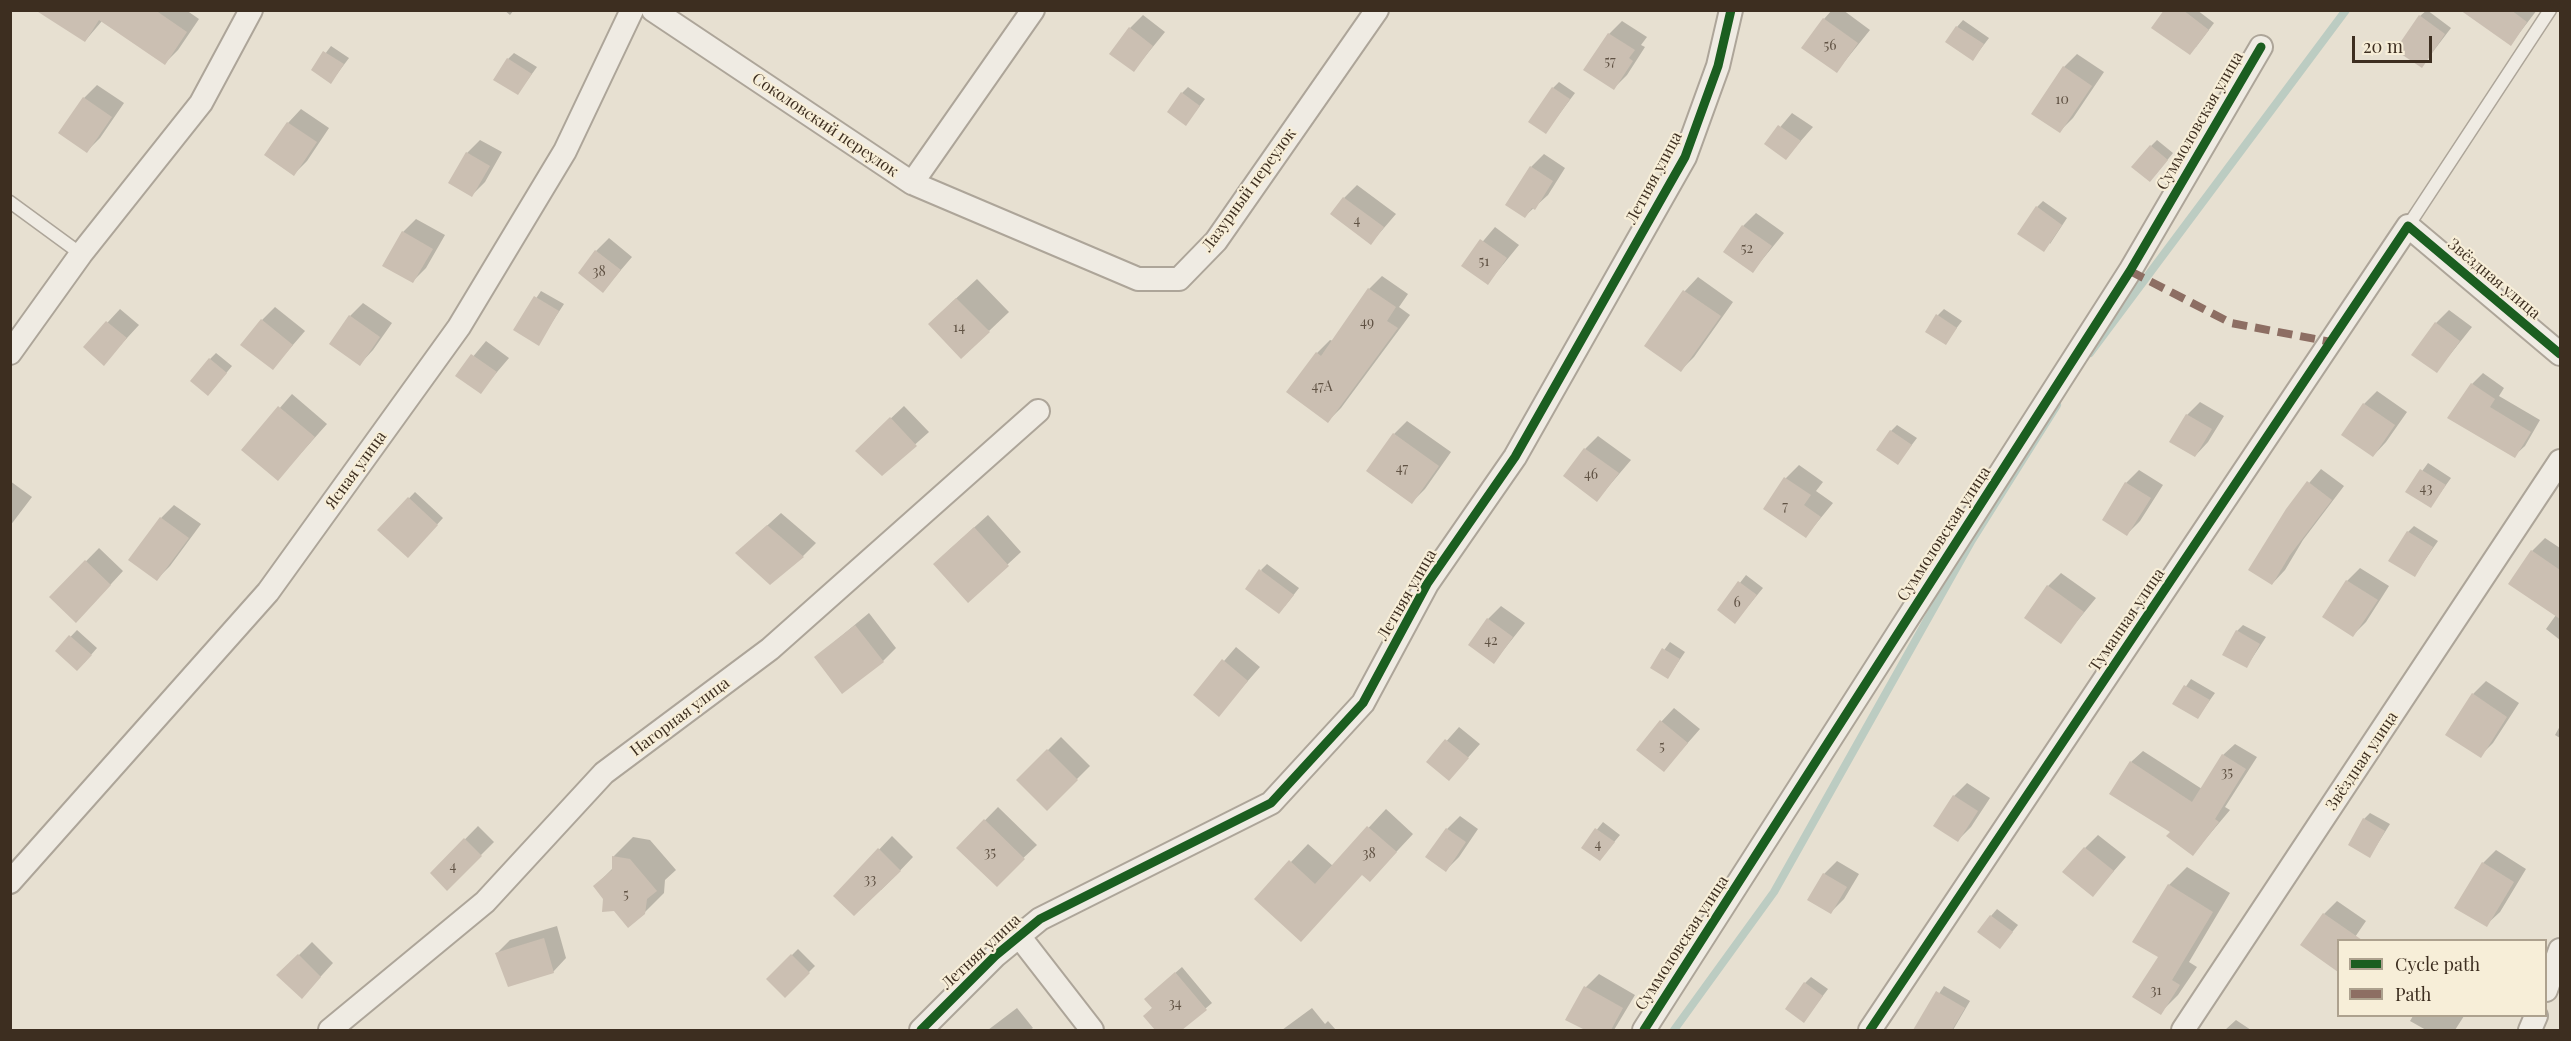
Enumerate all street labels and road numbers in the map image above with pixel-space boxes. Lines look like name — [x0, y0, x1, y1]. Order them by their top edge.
street label: Суммоловская улица — [2153, 48, 2247, 194]
street label: Соколовский переулок — [748, 69, 902, 181]
street label: Лазурный переулок — [1198, 124, 1300, 256]
street label: Летняя улица — [1622, 129, 1686, 227]
street label: Звёздная улица — [2444, 235, 2544, 323]
street label: Ясная улица — [321, 427, 391, 513]
street label: Суммоловская улица — [1893, 463, 1995, 605]
street label: Летняя улица — [1373, 546, 1441, 644]
street label: Туманная улица — [2085, 565, 2169, 675]
street label: Нагорная улица — [627, 674, 733, 760]
street label: Звёздная улица — [2322, 708, 2402, 814]
street label: Суммоловская улица — [1631, 872, 1733, 1014]
street label: Летняя улица — [937, 910, 1025, 994]

